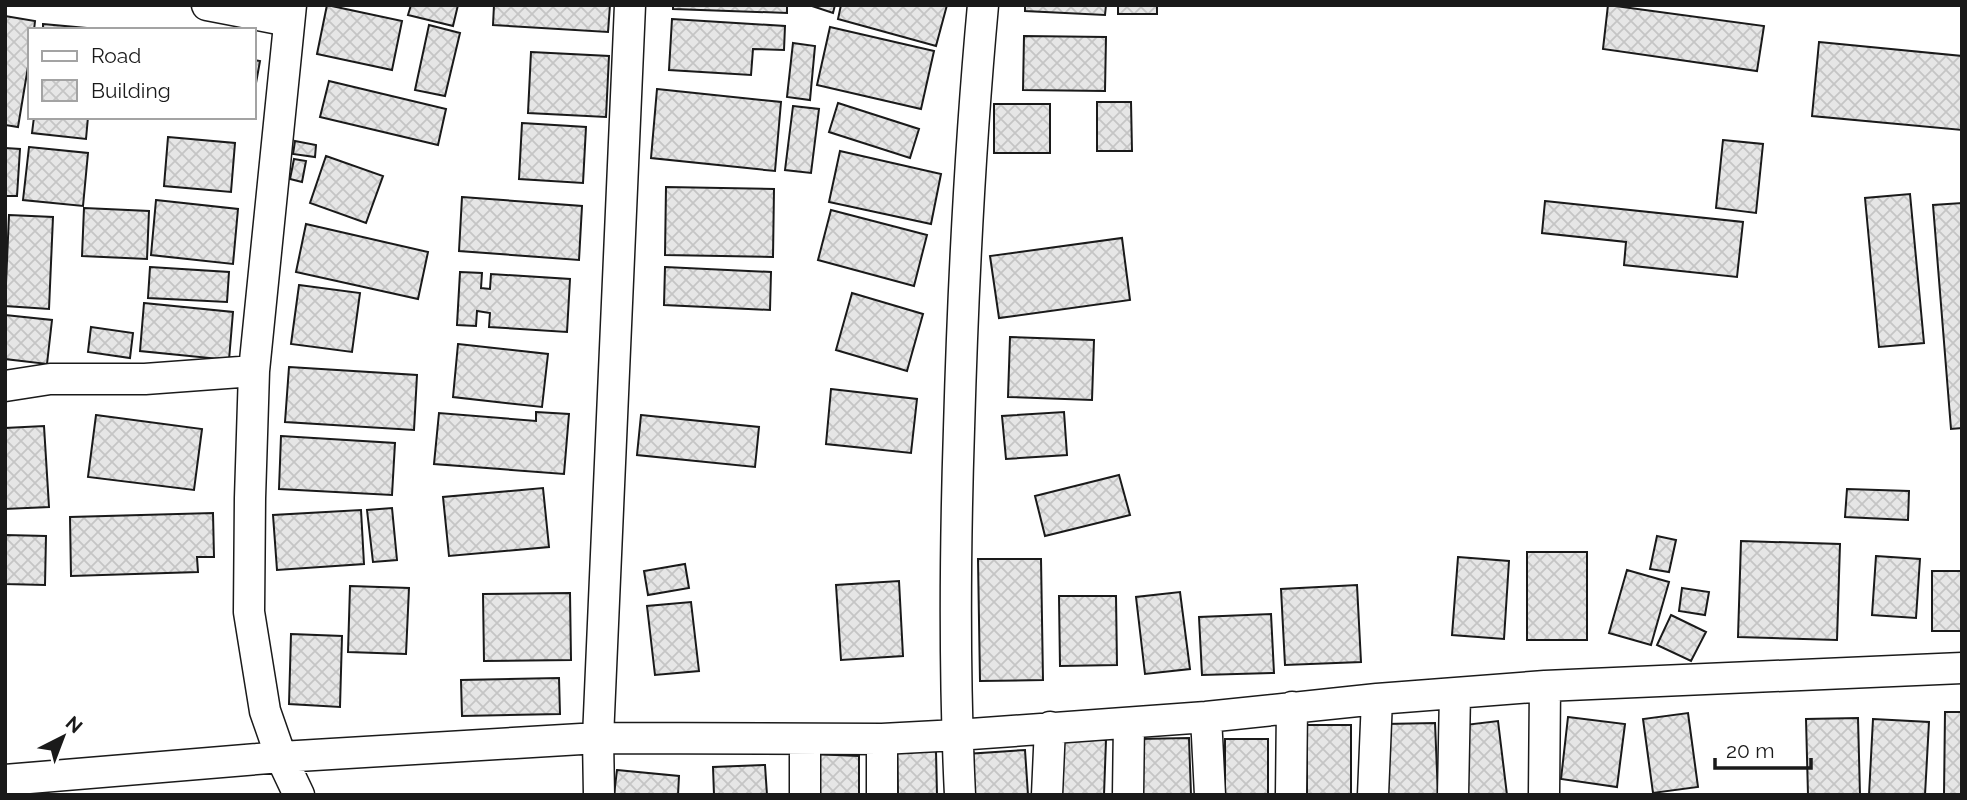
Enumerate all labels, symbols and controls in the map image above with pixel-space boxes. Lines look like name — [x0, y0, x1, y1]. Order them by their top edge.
legend — [28, 28, 256, 119]
text: Road — [91, 43, 141, 68]
text: Building — [91, 78, 171, 103]
north arrow — [28, 702, 98, 772]
text: N — [62, 711, 87, 737]
scale bar — [1715, 726, 1811, 770]
text: 20 m — [1726, 738, 1774, 763]

